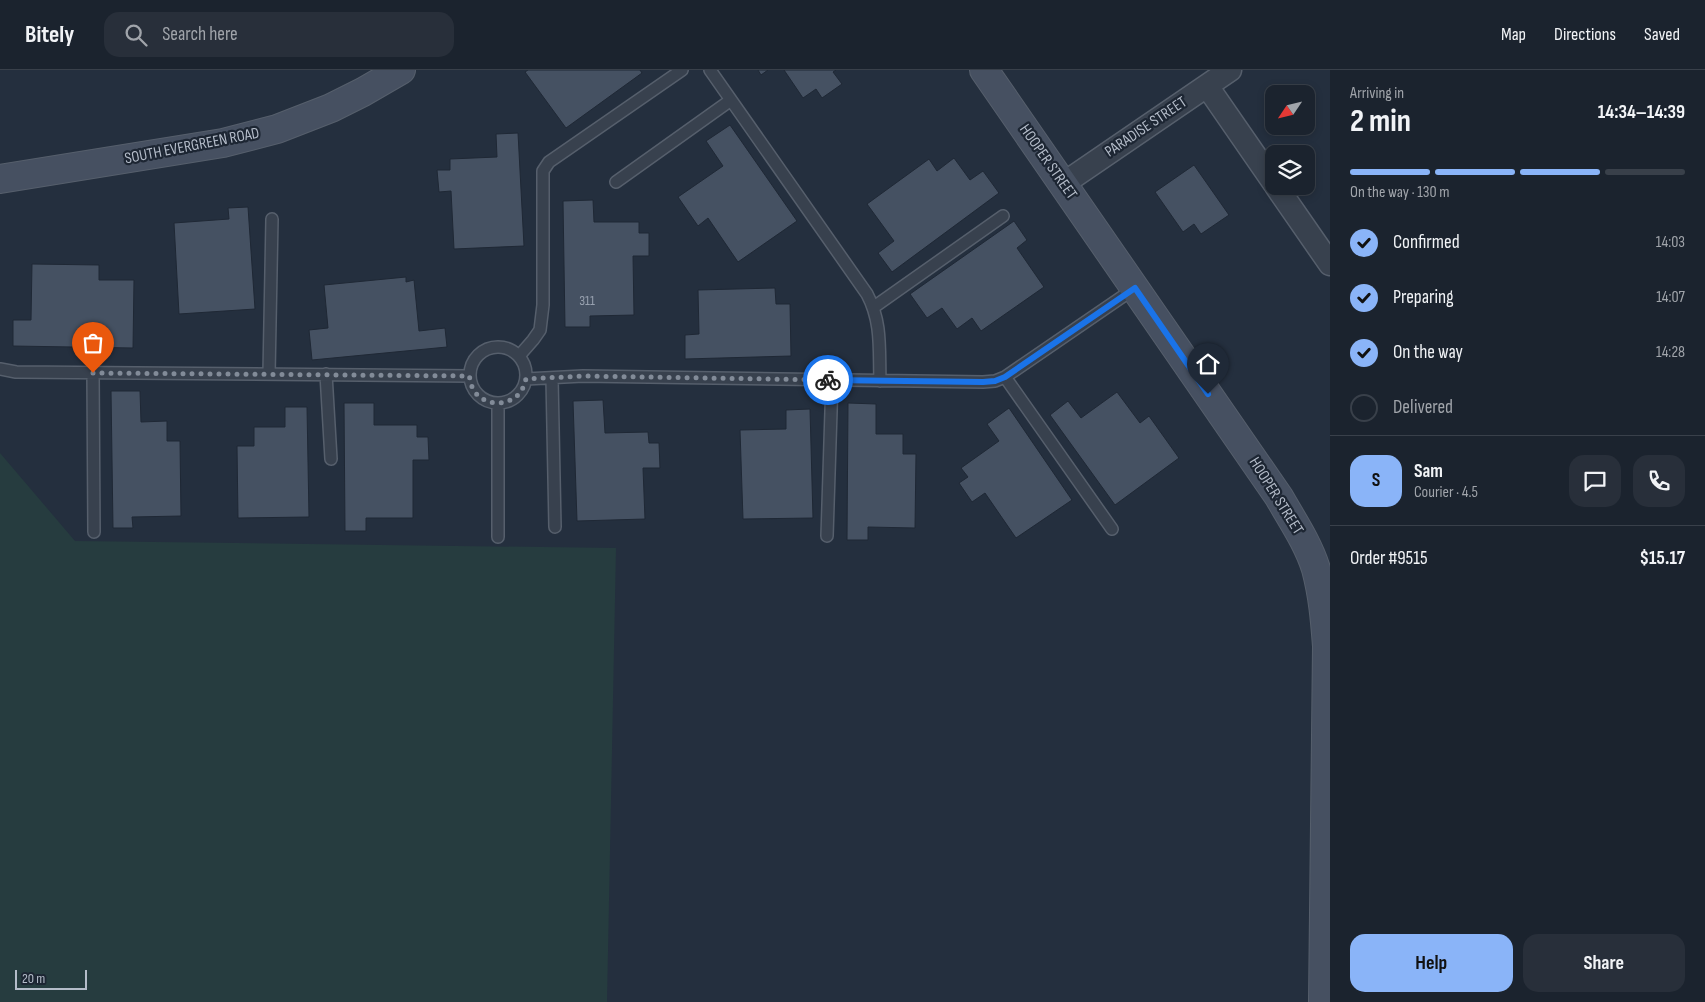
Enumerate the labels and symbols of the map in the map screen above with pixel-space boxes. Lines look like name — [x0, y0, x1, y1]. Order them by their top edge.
north arrow — [1265, 85, 1315, 135]
street label: PARADISE STREET — [1101, 92, 1191, 161]
street label: HOOPER STREET — [1015, 121, 1081, 204]
street label: SOUTH EVERGREEN ROAD — [123, 124, 261, 168]
house number: 311 — [579, 292, 595, 309]
pin — [72, 322, 114, 373]
pin — [1187, 343, 1229, 394]
courier — [803, 355, 853, 405]
street label: HOOPER STREET — [1245, 454, 1308, 539]
scale bar — [15, 967, 88, 990]

